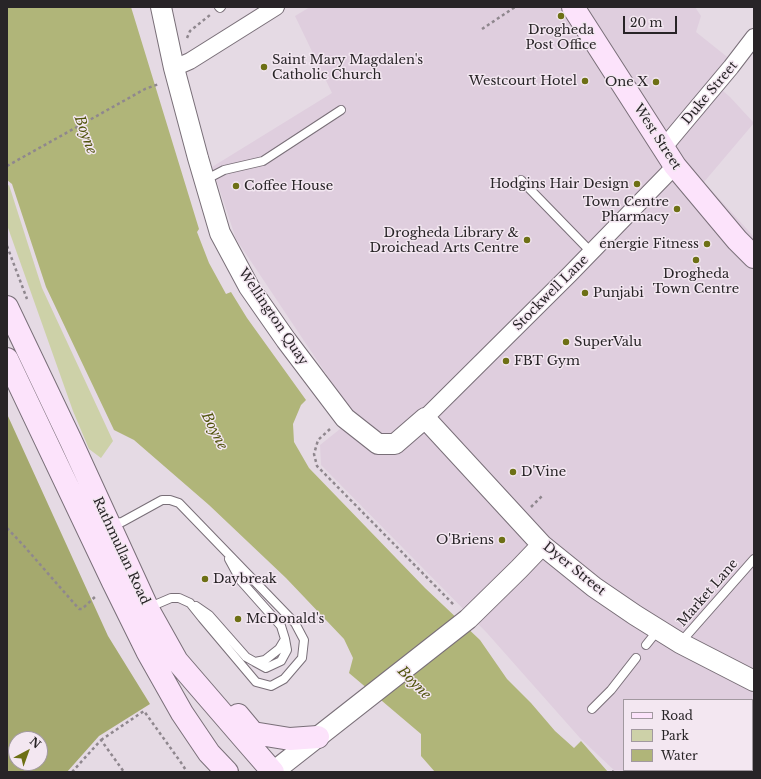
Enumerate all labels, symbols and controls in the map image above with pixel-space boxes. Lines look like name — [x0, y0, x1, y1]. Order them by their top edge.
scale bar — [625, 8, 679, 34]
marker: Drogheda Post Office — [556, 11, 566, 21]
text: 20 m — [630, 15, 662, 30]
place label: Drogheda Post Office — [526, 22, 596, 53]
place label: Saint Mary Magdalen's Catholic Church — [272, 52, 423, 83]
street label: Duke Street — [679, 58, 741, 128]
marker: Saint Mary Magdalen's Catholic Church — [259, 62, 269, 72]
place label: Westcourt Hotel — [469, 73, 577, 89]
place label: One X — [605, 74, 648, 90]
marker: Westcourt Hotel — [580, 76, 590, 86]
marker: One X — [651, 77, 661, 87]
street label: West Street — [630, 101, 684, 173]
water label: Boyne — [70, 113, 100, 157]
place label: Hodgins Hair Design — [490, 176, 629, 192]
place label: Coffee House — [244, 178, 333, 194]
marker: Hodgins Hair Design — [632, 179, 642, 189]
marker: Coffee House — [231, 181, 241, 191]
place label: Town Centre Pharmacy — [583, 194, 669, 225]
marker: Town Centre Pharmacy — [672, 204, 682, 214]
place label: Drogheda Library & Droichead Arts Centre — [369, 225, 519, 256]
marker: Drogheda Library & Droichead Arts Centre — [522, 235, 532, 245]
place label: énergie Fitness — [599, 236, 699, 252]
marker: énergie Fitness — [702, 239, 712, 249]
street label: Stockwell Lane — [510, 252, 592, 334]
marker: Drogheda Town Centre — [691, 255, 701, 265]
street label: Wellington Quay — [235, 265, 311, 369]
place label: Drogheda Town Centre — [653, 266, 739, 297]
place label: Punjabi — [593, 285, 644, 301]
marker: Punjabi — [580, 288, 590, 298]
place label: SuperValu — [574, 334, 642, 350]
marker: SuperValu — [561, 337, 571, 347]
place label: FBT Gym — [514, 353, 580, 369]
marker: FBT Gym — [501, 356, 511, 366]
water label: Boyne — [197, 409, 231, 453]
place label: D'Vine — [521, 464, 566, 480]
marker: D'Vine — [508, 467, 518, 477]
street label: Rathmullan Road — [89, 495, 153, 607]
place label: O'Briens — [436, 532, 494, 548]
marker: O'Briens — [497, 535, 507, 545]
street label: Dyer Street — [540, 539, 608, 599]
street label: Market Lane — [674, 556, 742, 630]
place label: Daybreak — [213, 571, 277, 587]
marker: Daybreak — [200, 574, 210, 584]
place label: McDonald's — [246, 611, 324, 627]
marker: McDonald's — [233, 614, 243, 624]
water label: Boyne — [394, 663, 434, 703]
legend — [623, 699, 753, 771]
text: Road — [661, 708, 693, 723]
text: Park — [661, 728, 689, 743]
north arrow — [8, 731, 48, 771]
text: N — [27, 734, 44, 751]
text: Water — [661, 748, 698, 763]

